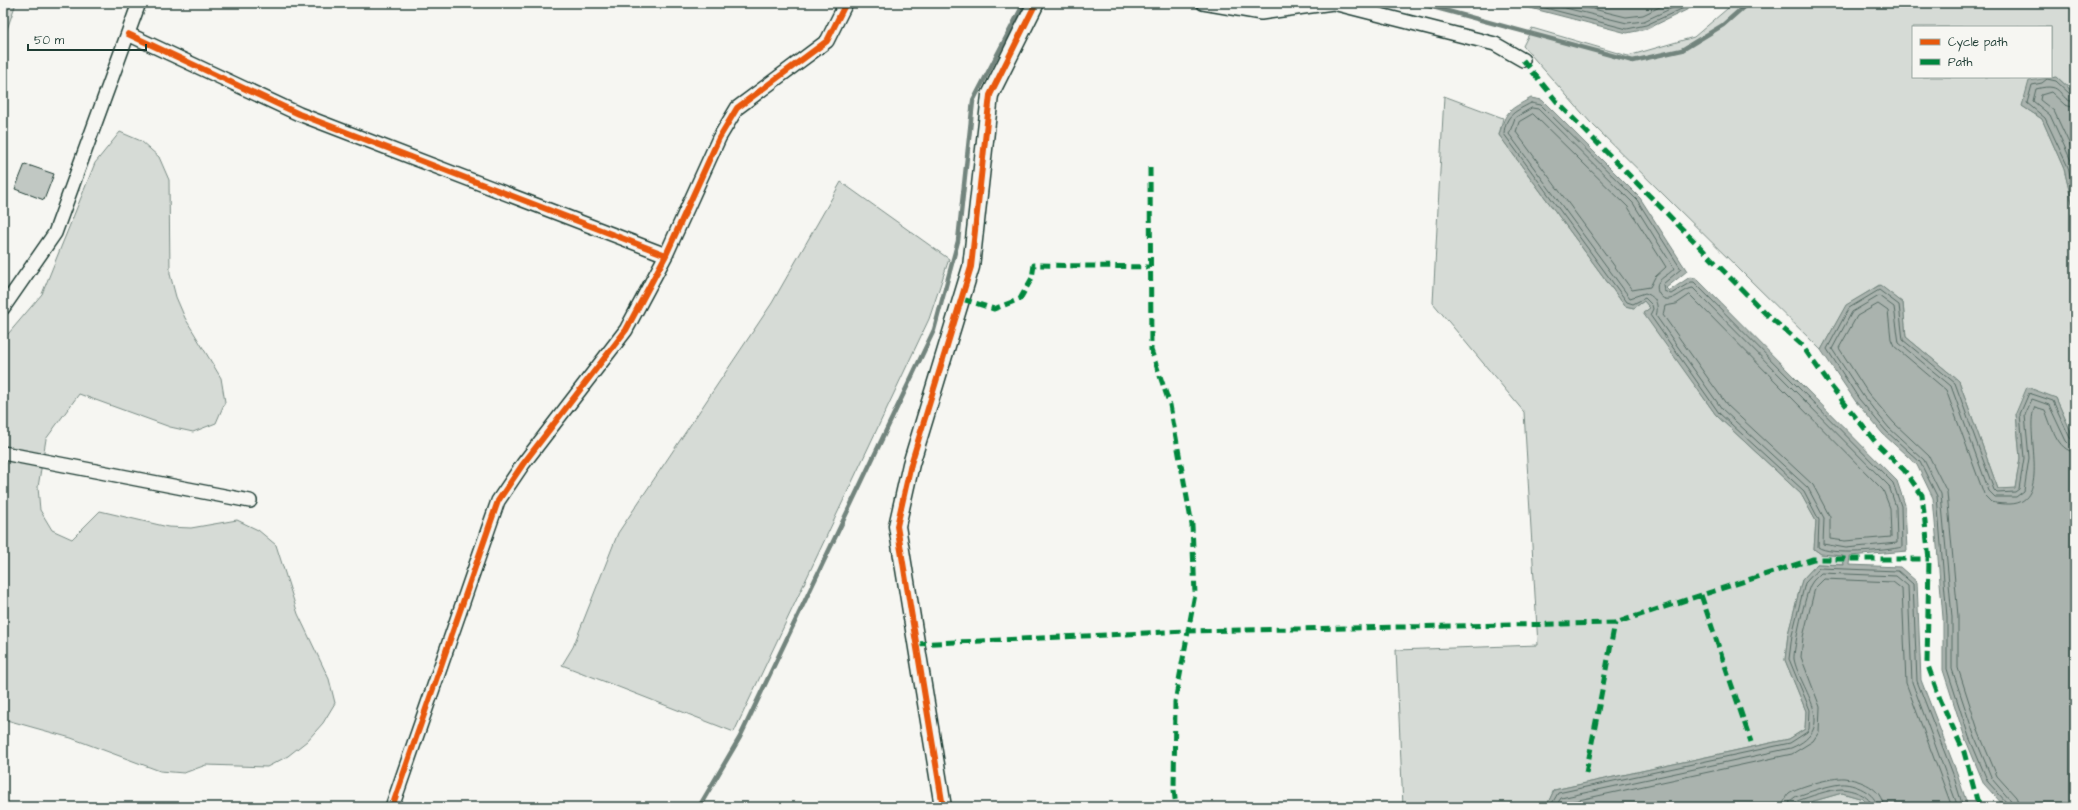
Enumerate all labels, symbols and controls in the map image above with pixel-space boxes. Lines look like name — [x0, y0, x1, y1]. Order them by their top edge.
scale bar — [28, 26, 146, 52]
legend — [1912, 26, 2052, 78]
text: 50 m — [34, 32, 65, 49]
text: Cycle path — [1948, 34, 2007, 52]
text: Path — [1948, 54, 1973, 71]

